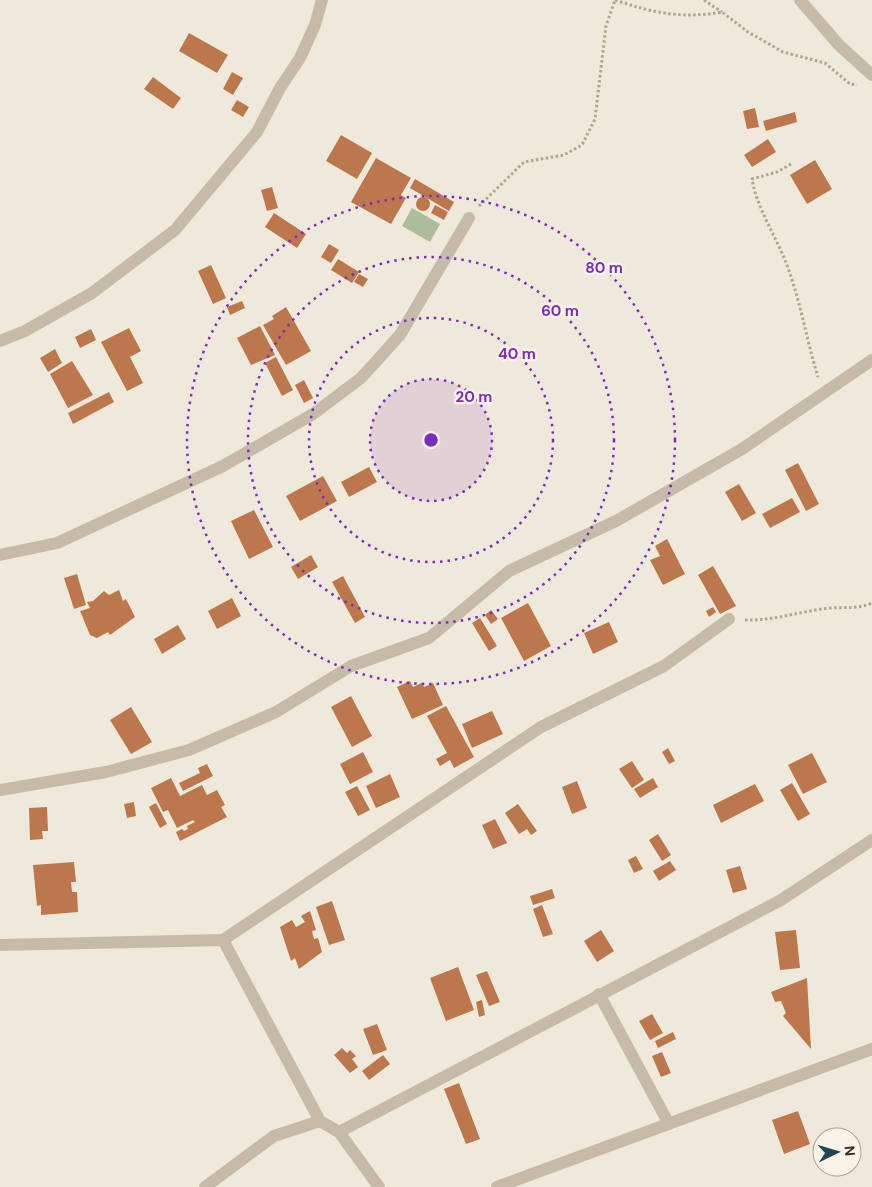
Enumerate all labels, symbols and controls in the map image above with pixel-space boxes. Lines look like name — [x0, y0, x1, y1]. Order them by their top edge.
text: 80 m — [585, 258, 623, 278]
text: 60 m — [541, 301, 579, 321]
text: 40 m — [498, 344, 536, 364]
text: 20 m — [456, 387, 492, 407]
centre of rings — [422, 431, 440, 449]
north arrow — [812, 1127, 862, 1177]
text: N — [841, 1145, 859, 1157]

